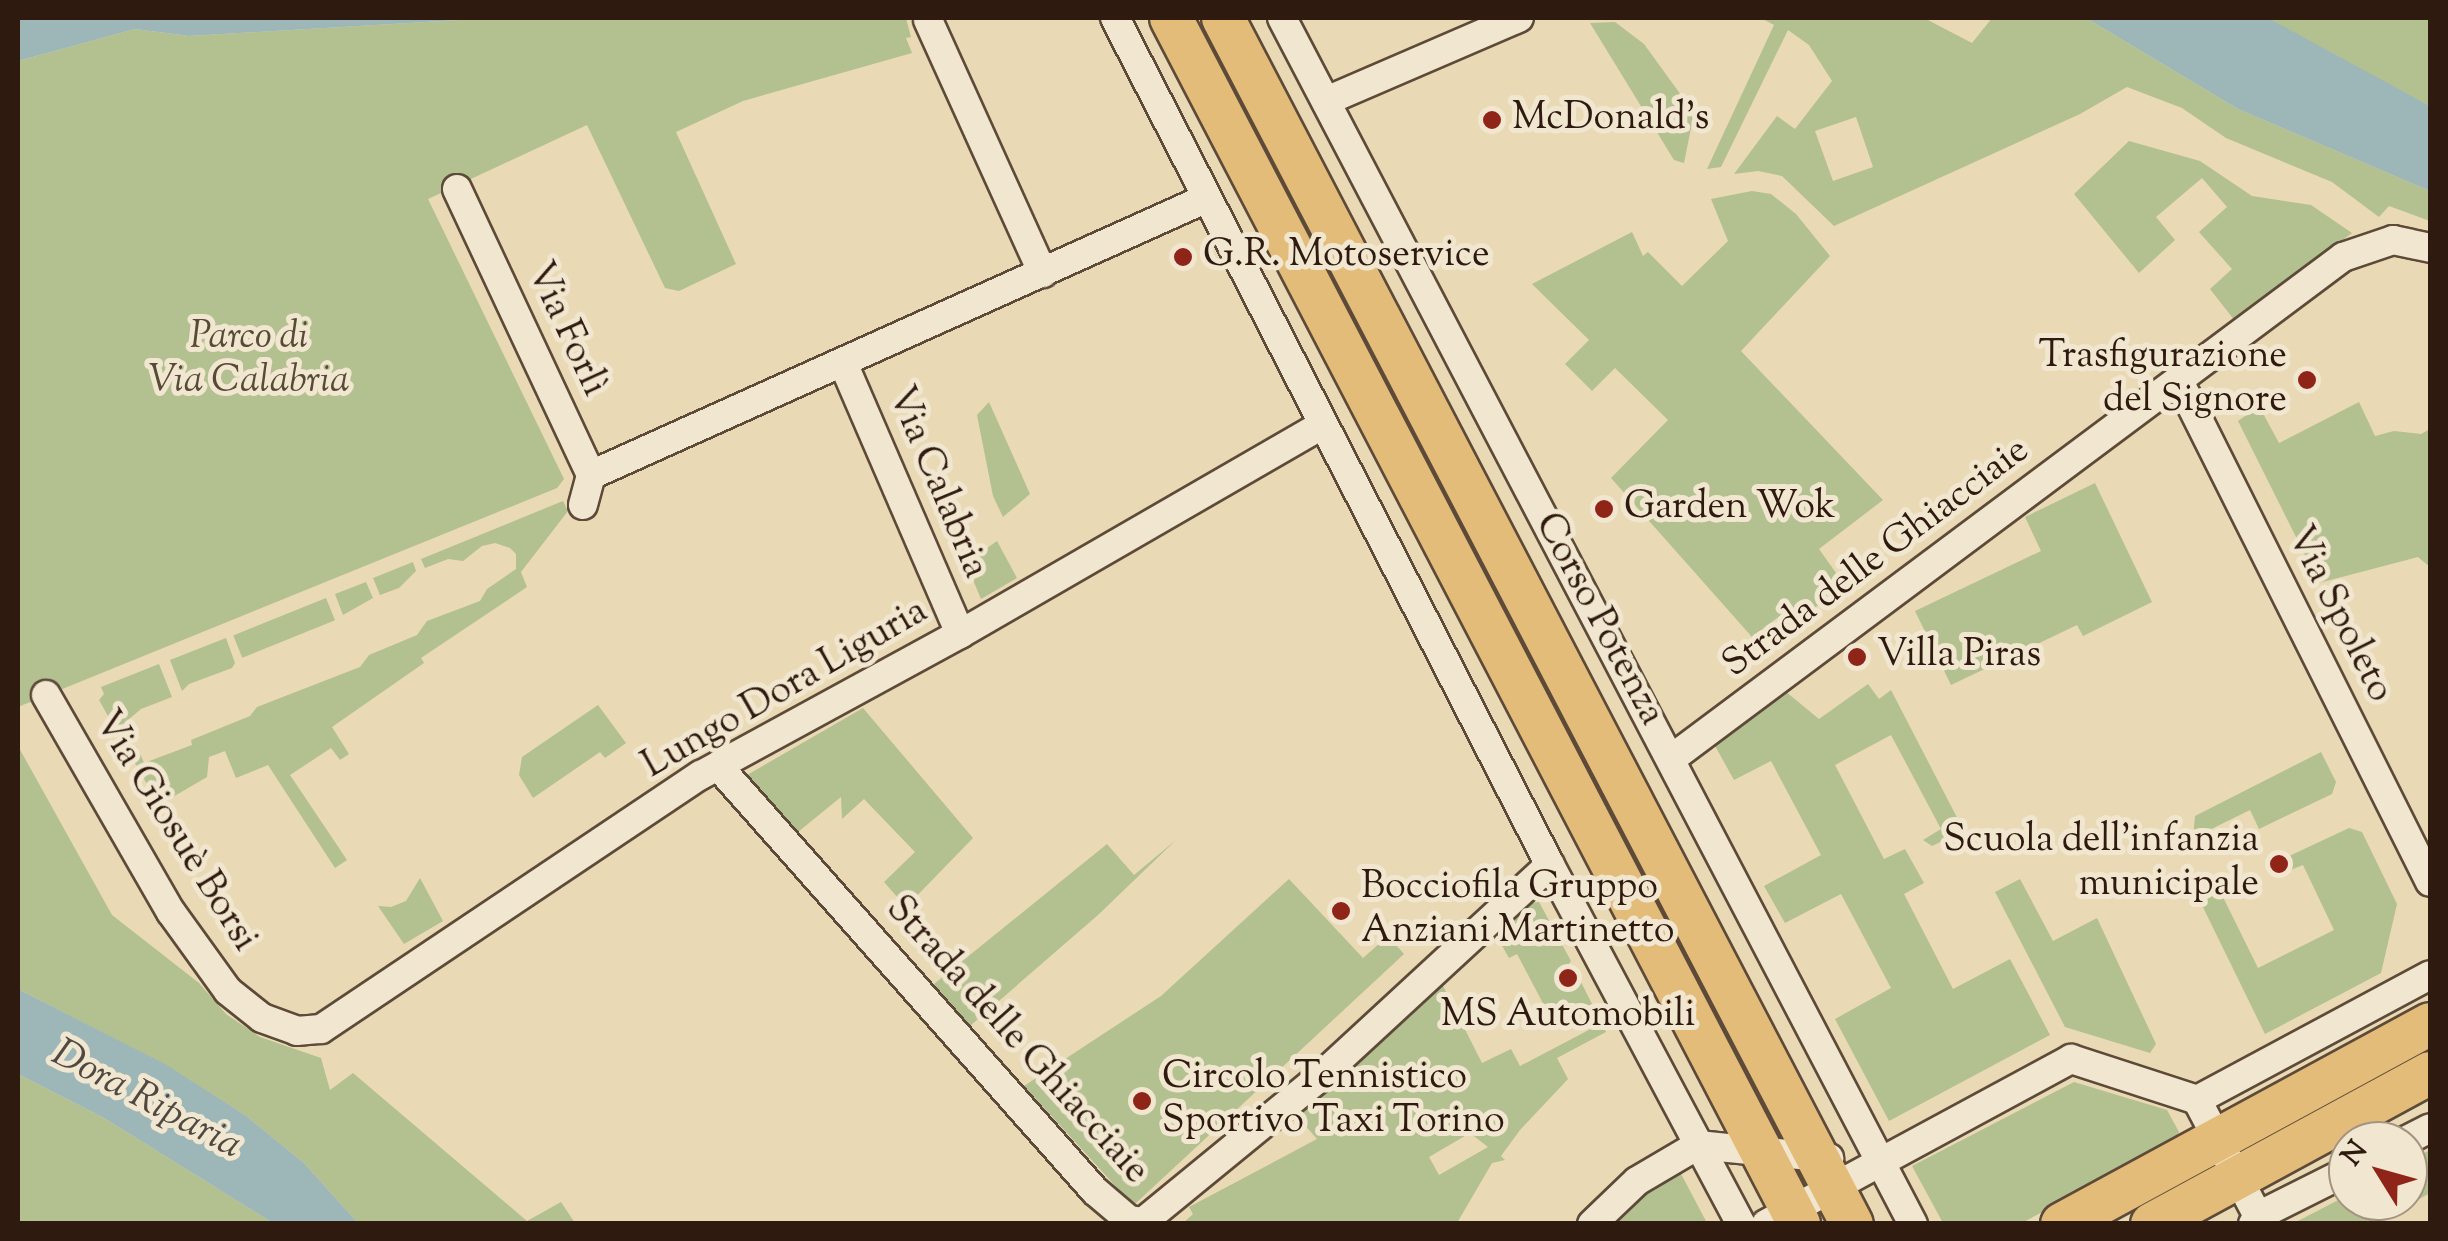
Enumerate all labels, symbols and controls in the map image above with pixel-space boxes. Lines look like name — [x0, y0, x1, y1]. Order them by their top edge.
place label: McDonald's — [1512, 97, 1710, 143]
marker: McDonald's — [1481, 109, 1503, 131]
place label: G.R. Motoservice — [1203, 234, 1490, 280]
marker: G.R. Motoservice — [1172, 246, 1194, 268]
street label: Via Forlì — [514, 256, 616, 404]
park label: Parco di Via Calabria — [149, 316, 349, 406]
place label: Trasfigurazione del Signore — [2039, 335, 2287, 424]
marker: Trasfigurazione del Signore — [2296, 369, 2318, 391]
street label: Via Calabria — [875, 380, 997, 586]
street label: Strada delle Ghiacciaie — [1715, 429, 2039, 689]
place label: Garden Wok — [1624, 486, 1835, 532]
marker: Garden Wok — [1593, 498, 1615, 520]
street label: Corso Potenza — [1523, 506, 1673, 734]
street label: Via Spoleto — [2274, 520, 2402, 710]
street label: Lungo Dora Liguria — [635, 590, 937, 790]
place label: Villa Piras — [1877, 634, 2041, 680]
marker: Villa Piras — [1846, 646, 1868, 668]
street label: Via Giosuè Borsi — [82, 703, 266, 961]
place label: Scuola dell'infanzia municipale — [1943, 819, 2259, 908]
marker: Scuola dell'infanzia municipale — [2268, 853, 2290, 875]
place label: Bocciofila Gruppo Anziani Martinetto — [1361, 866, 1675, 956]
street label: Strada delle Ghiacciaie — [875, 888, 1157, 1194]
marker: Bocciofila Gruppo Anziani Martinetto — [1330, 900, 1352, 922]
marker: MS Automobili — [1557, 967, 1579, 989]
place label: MS Automobili — [1441, 994, 1695, 1040]
water label: Dora Riparia — [43, 1031, 249, 1171]
place label: Circolo Tennistico Sportivo Taxi Torino — [1162, 1056, 1505, 1146]
marker: Circolo Tennistico Sportivo Taxi Torino — [1131, 1090, 1153, 1112]
north arrow — [2328, 1121, 2428, 1221]
text: N — [2333, 1133, 2378, 1175]

